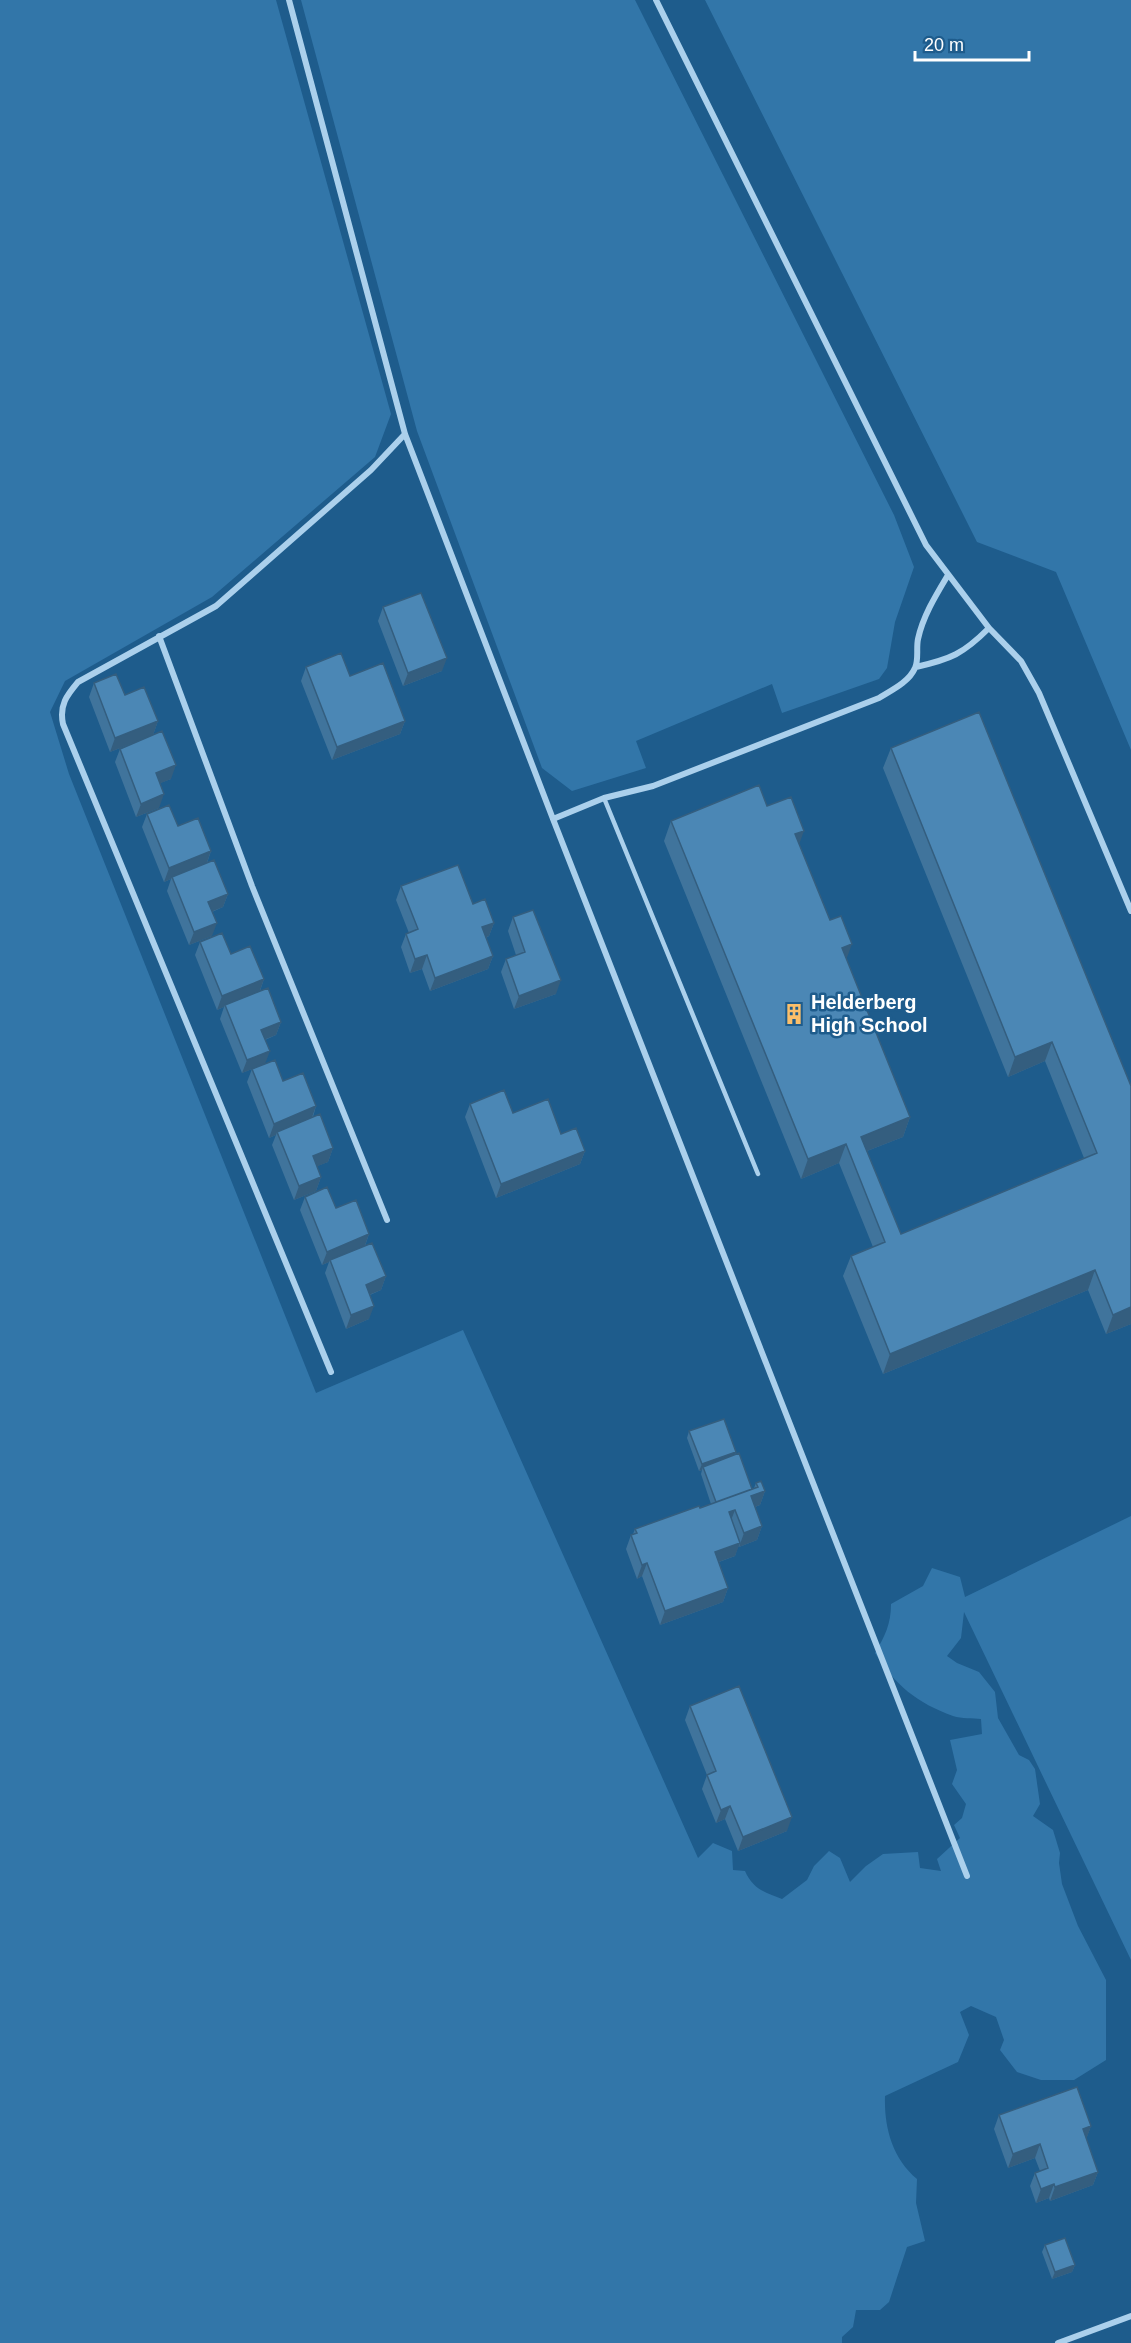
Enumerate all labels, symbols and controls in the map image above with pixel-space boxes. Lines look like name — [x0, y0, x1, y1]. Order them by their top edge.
scale bar — [915, 24, 1029, 62]
text: 20 m — [924, 35, 964, 55]
place label: Helderberg High School — [811, 991, 928, 1036]
building icon: Helderberg High School — [782, 1002, 806, 1026]

